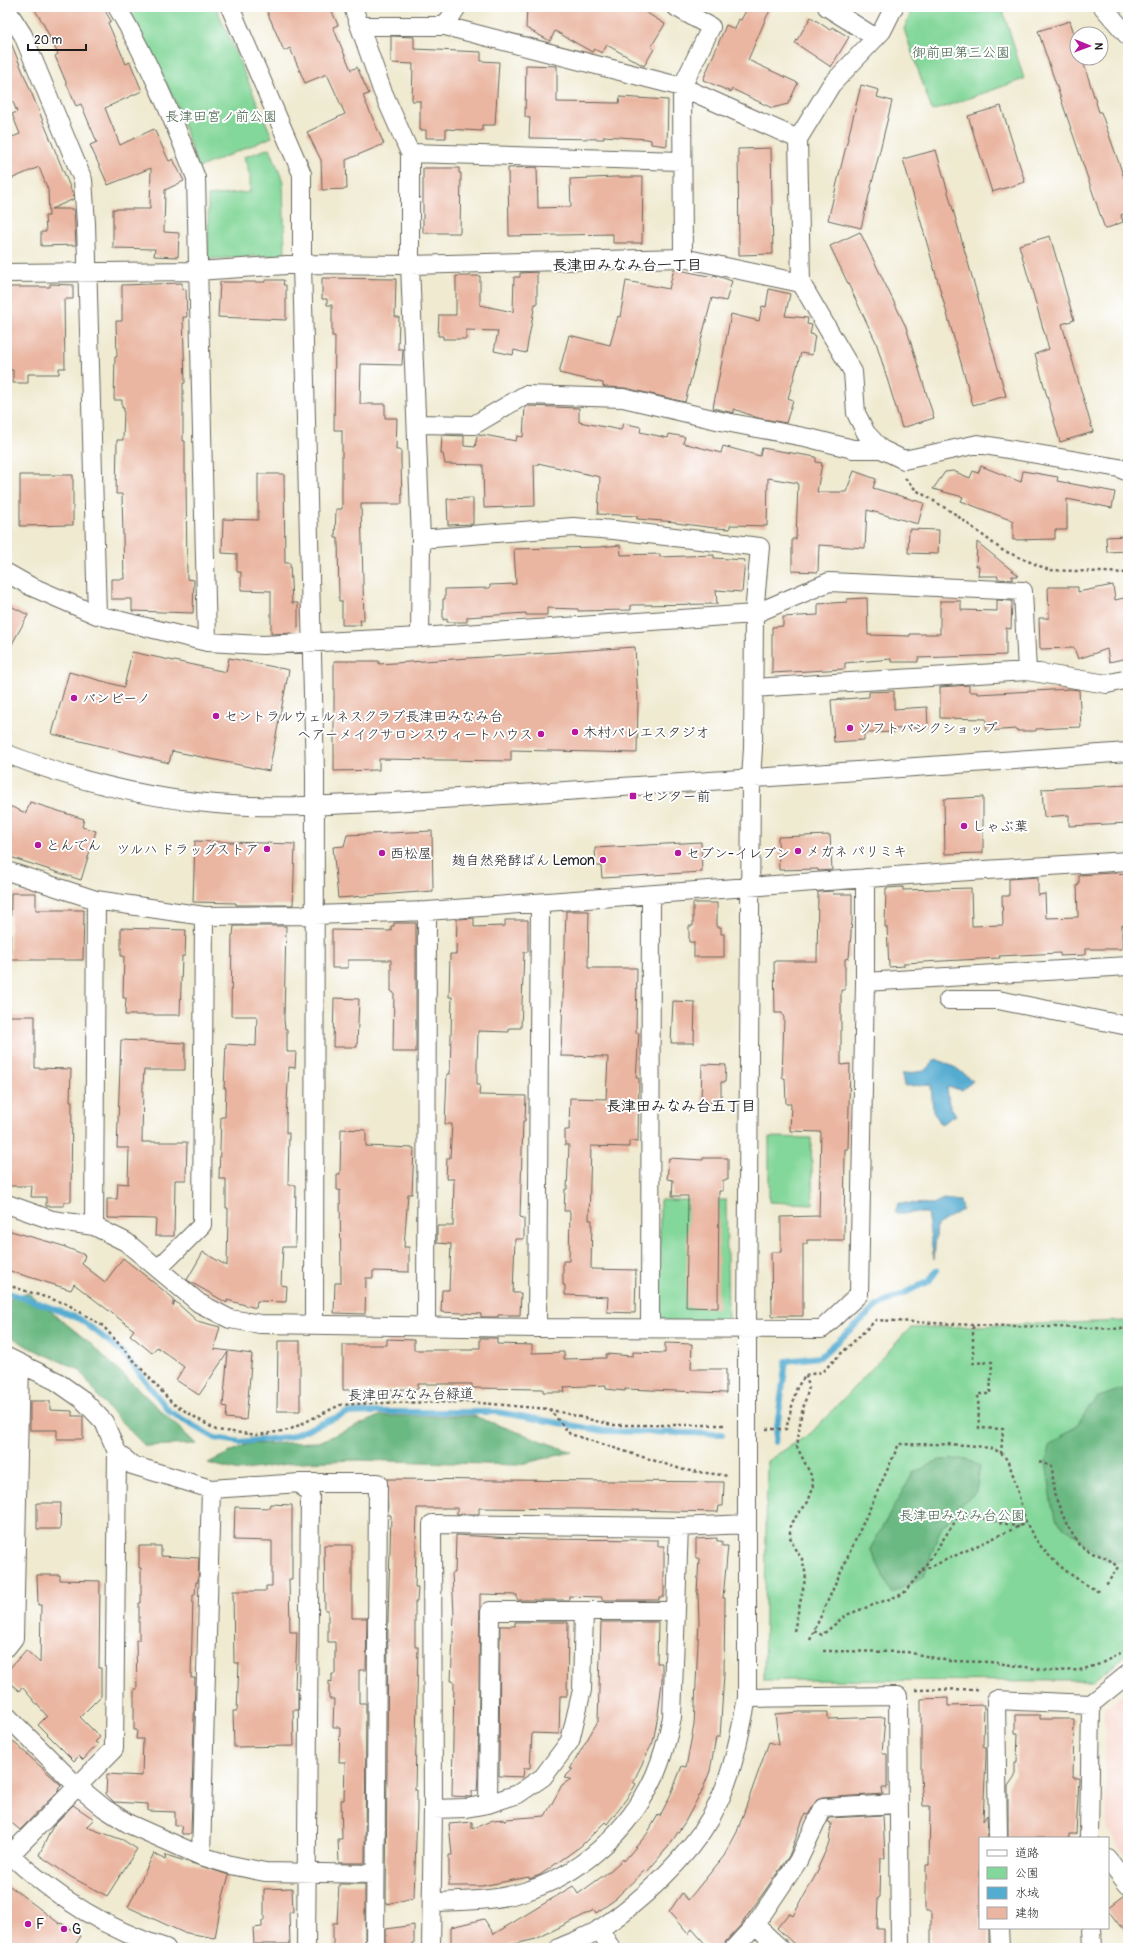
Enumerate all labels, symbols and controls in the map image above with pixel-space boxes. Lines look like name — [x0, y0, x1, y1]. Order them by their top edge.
scale bar — [28, 26, 86, 52]
north arrow — [1069, 26, 1109, 66]
text: 20 m — [34, 33, 63, 48]
text: N — [1092, 42, 1105, 51]
park label: 御前田第三公園 — [912, 44, 1010, 61]
park label: 長津田宮ノ前公園 — [165, 108, 277, 125]
district label: 長津田みなみ台一丁目 — [552, 256, 702, 275]
place label: バンビーノ — [82, 690, 150, 707]
marker: バンビーノ — [69, 693, 79, 703]
place label: セントラルウェルネスクラブ長津田みなみ台 — [224, 708, 503, 725]
marker: セントラルウェルネスクラブ長津田みなみ台 — [211, 711, 221, 721]
place label: ソフトバンクショップ — [858, 720, 997, 737]
marker: ソフトバンクショップ — [845, 723, 855, 733]
place label: 木村バレエスタジオ — [583, 724, 709, 741]
place label: ヘアーメイクサロンスウィートハウス — [297, 726, 533, 743]
marker: 木村バレエスタジオ — [570, 727, 580, 737]
marker: ヘアーメイクサロンスウィートハウス — [536, 729, 546, 739]
place label: センター前 — [641, 788, 710, 805]
marker: センター前 — [628, 791, 638, 801]
place label: しゃぶ葉 — [972, 818, 1028, 835]
marker: しゃぶ葉 — [959, 821, 969, 831]
place label: とんでん — [46, 837, 101, 854]
marker: とんでん — [33, 840, 43, 850]
place label: ツルハ ドラッグストア — [116, 841, 259, 858]
place label: メガネ パリミキ — [806, 843, 907, 860]
marker: ツルハ ドラッグストア — [262, 844, 272, 854]
place label: 西松屋 — [390, 845, 432, 862]
place label: セブン-イレブン — [686, 845, 790, 862]
marker: メガネ パリミキ — [793, 846, 803, 856]
marker: 西松屋 — [377, 848, 387, 858]
marker: セブン-イレブン — [673, 848, 683, 858]
place label: 麹自然発酵ぱん Lemon — [452, 852, 595, 869]
marker: 麹自然発酵ぱん Lemon — [598, 855, 608, 865]
district label: 長津田みなみ台五丁目 — [606, 1097, 756, 1116]
street label: 長津田みなみ台緑道 — [348, 1385, 474, 1404]
park label: 長津田みなみ台公園 — [899, 1507, 1025, 1524]
legend — [979, 1837, 1109, 1929]
text: 道路 — [1015, 1846, 1039, 1861]
text: 公園 — [1015, 1866, 1039, 1881]
text: 水域 — [1015, 1886, 1039, 1901]
text: 建物 — [1015, 1906, 1039, 1921]
place label: F — [36, 1916, 44, 1933]
marker: F — [23, 1919, 33, 1929]
place label: G — [72, 1921, 81, 1938]
marker: G — [59, 1924, 69, 1934]

